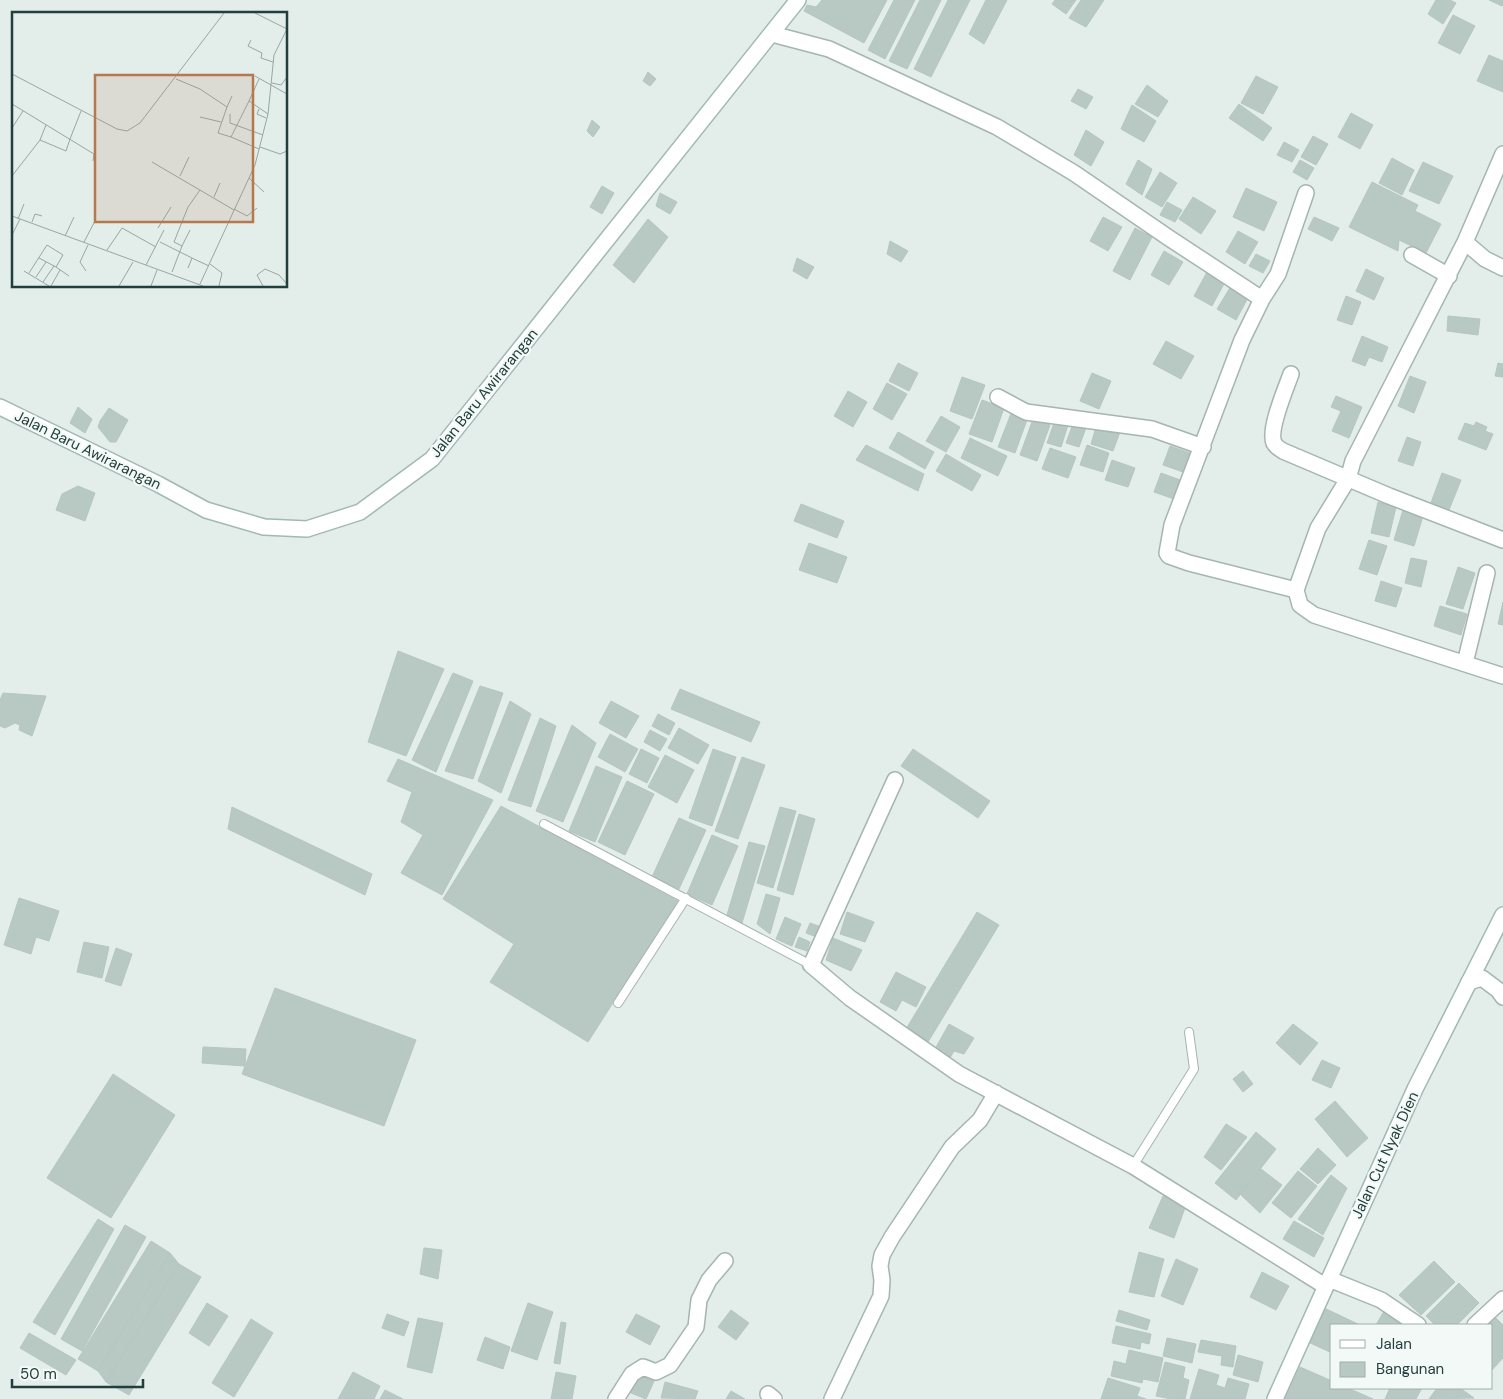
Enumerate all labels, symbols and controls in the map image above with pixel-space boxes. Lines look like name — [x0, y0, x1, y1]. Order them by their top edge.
inset map — [12, 12, 288, 288]
street label: Jalan Baru Awirarangan — [426, 324, 542, 462]
street label: Jalan Baru Awirarangan — [11, 406, 165, 494]
street label: Jalan Cut Nyak Dien — [1347, 1088, 1423, 1222]
legend — [1330, 1324, 1493, 1389]
text: Jalan — [1376, 1334, 1412, 1354]
scale bar — [12, 1356, 144, 1388]
text: Bangunan — [1376, 1359, 1444, 1379]
text: 50 m — [20, 1364, 57, 1384]

